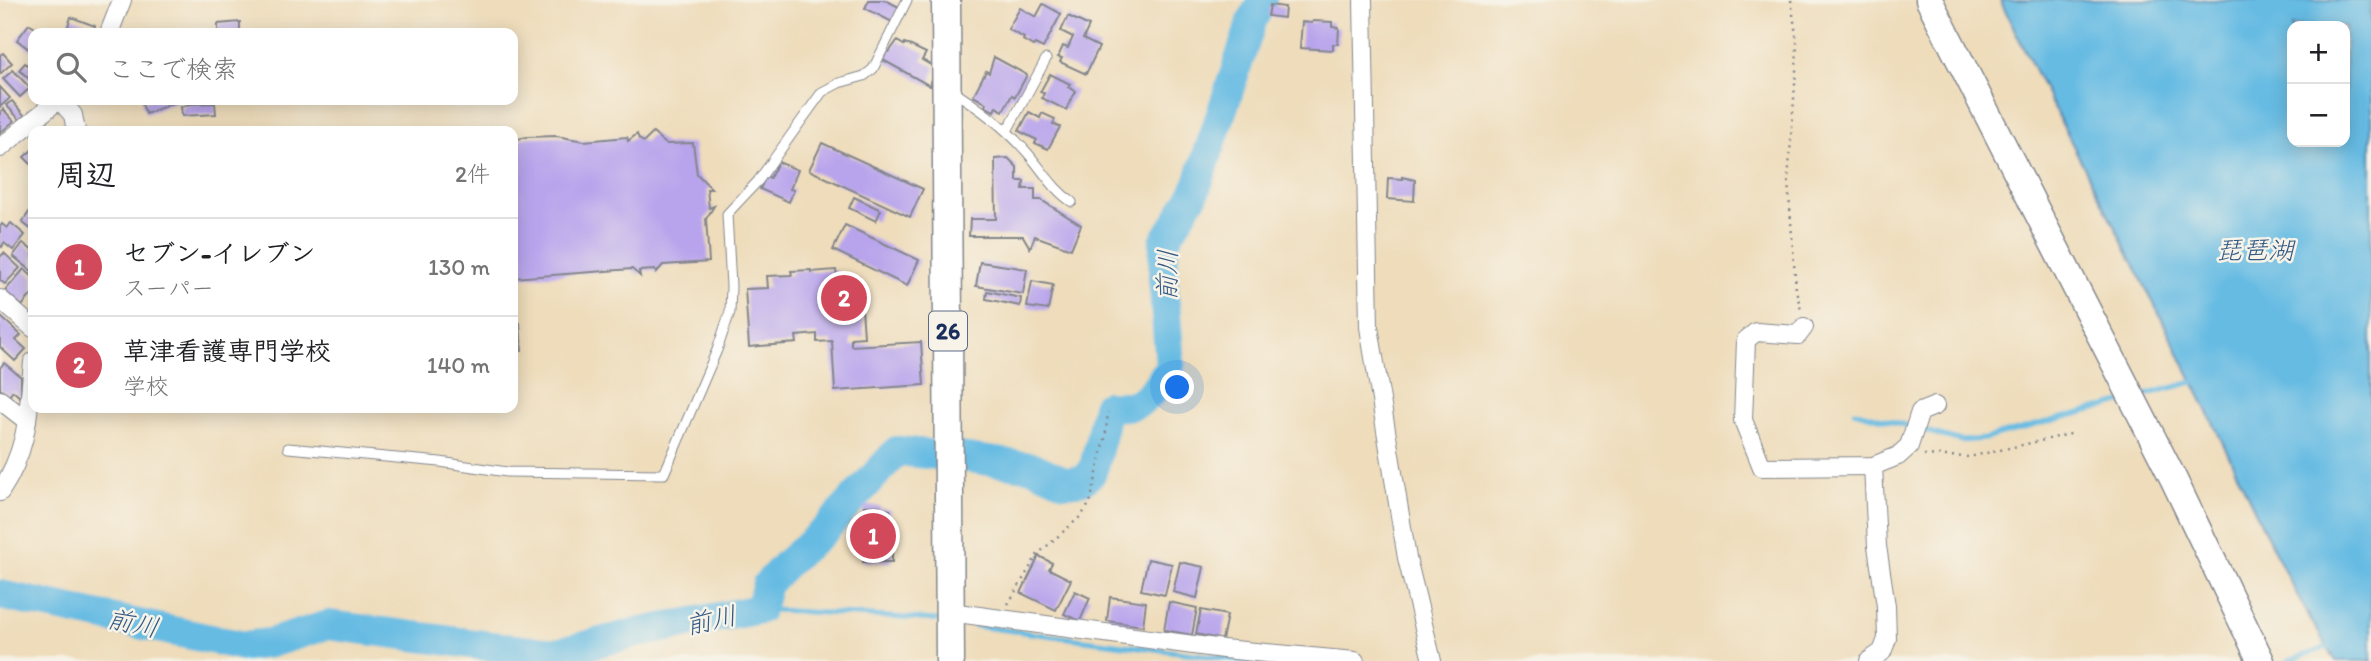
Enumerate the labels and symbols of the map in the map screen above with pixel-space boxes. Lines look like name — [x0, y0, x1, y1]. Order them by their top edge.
water label: 琵琶湖 — [2216, 234, 2296, 266]
water label: 前川 — [1151, 249, 1183, 301]
pin: 2 — [821, 272, 867, 324]
road number: 26 — [929, 312, 967, 350]
your location — [1160, 370, 1194, 404]
pin: 1 — [850, 510, 896, 562]
water label: 前川 — [682, 599, 740, 641]
water label: 前川 — [104, 602, 162, 644]

